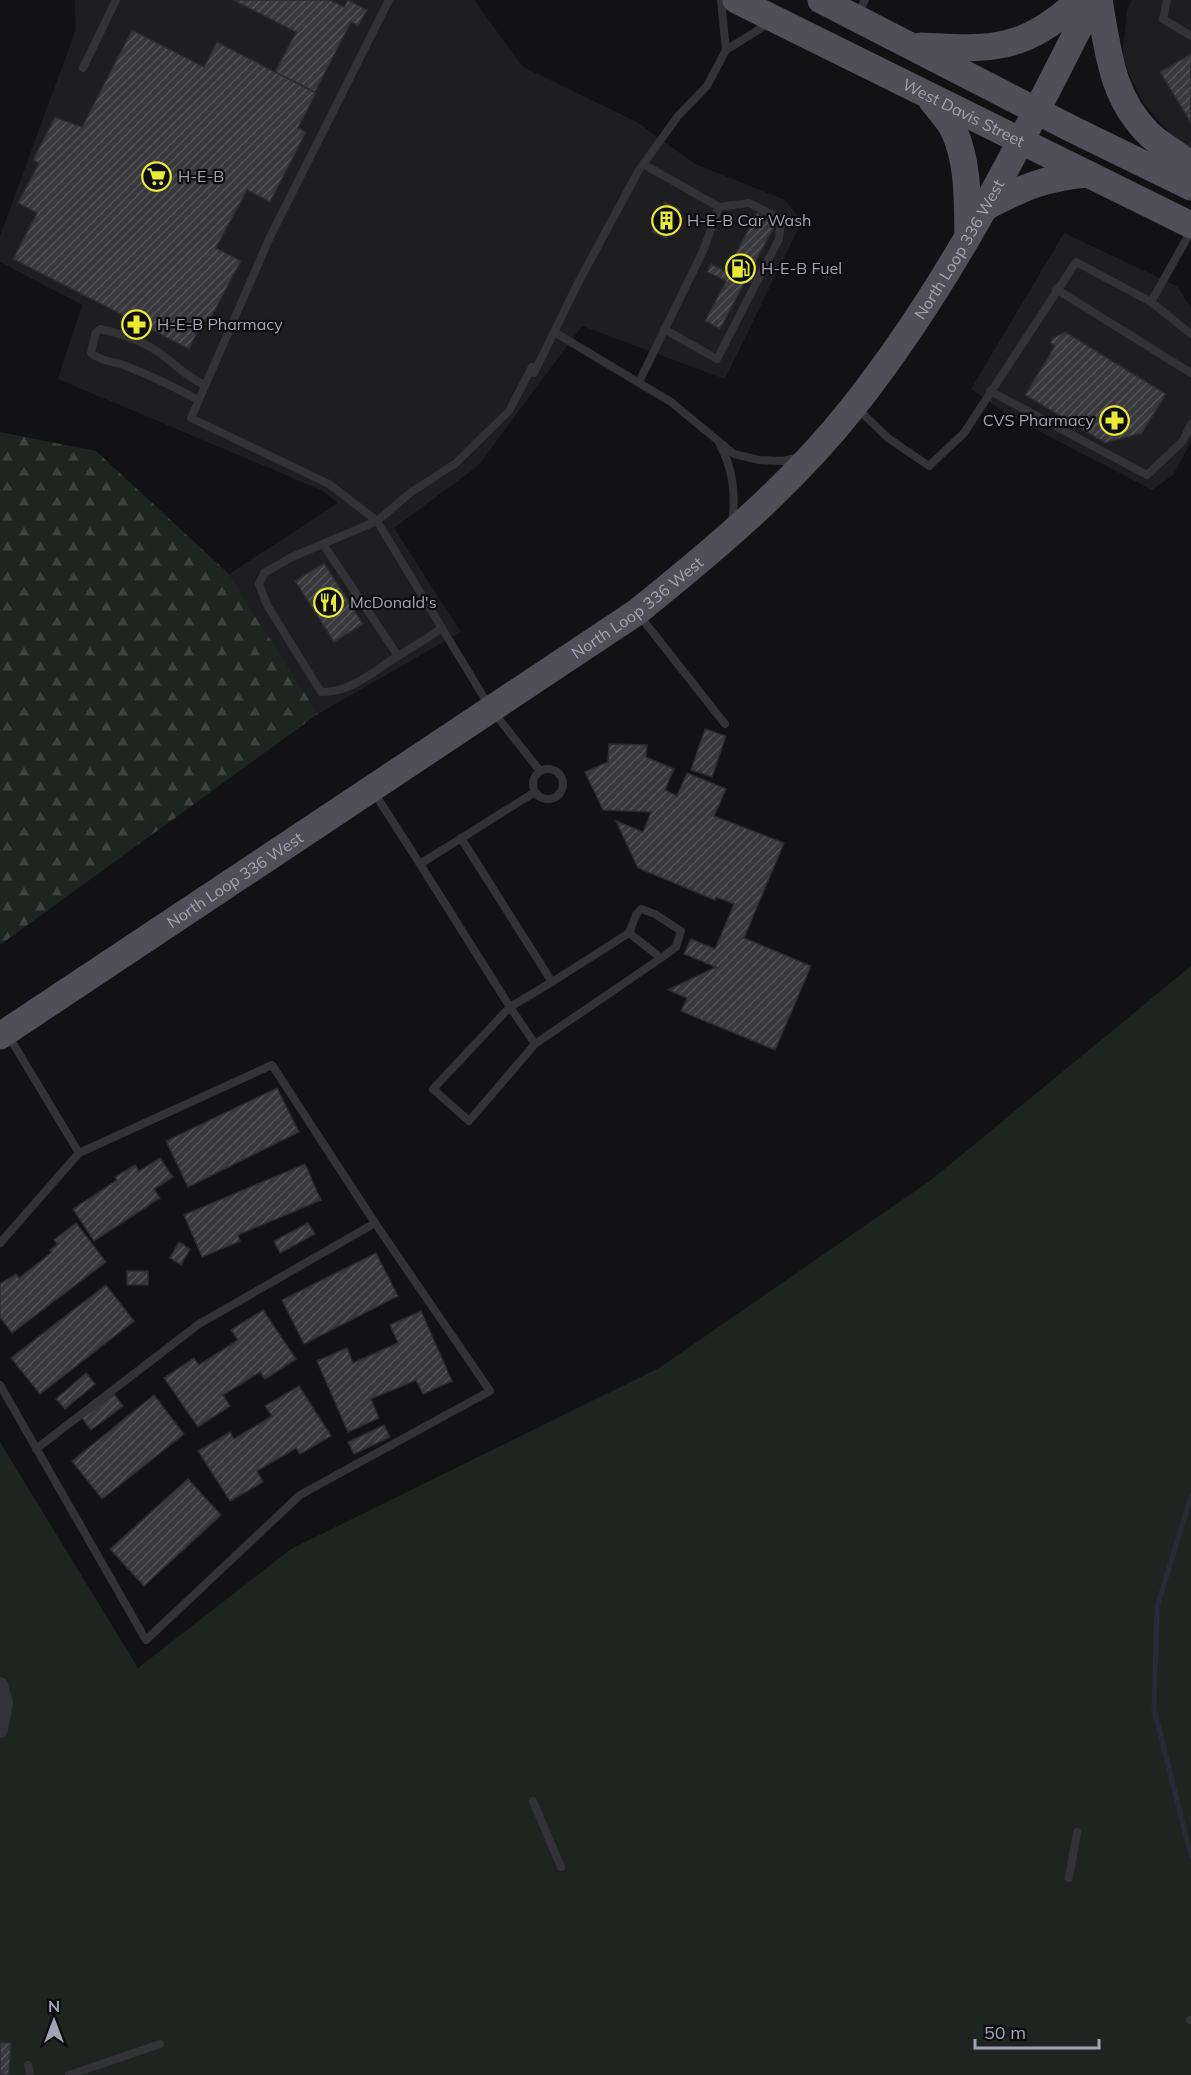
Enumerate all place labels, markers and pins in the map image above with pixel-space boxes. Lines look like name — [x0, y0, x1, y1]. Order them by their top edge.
supermarket icon: H-E-B — [141, 160, 173, 192]
place label: H-E-B — [178, 166, 224, 186]
building icon: H-E-B Car Wash — [650, 204, 682, 236]
place label: H-E-B Car Wash — [687, 210, 811, 230]
fuel station icon: H-E-B Fuel — [724, 252, 756, 284]
place label: H-E-B Fuel — [761, 258, 842, 278]
pharmacy icon: H-E-B Pharmacy — [120, 308, 152, 340]
place label: H-E-B Pharmacy — [157, 314, 283, 334]
pharmacy icon: CVS Pharmacy — [1099, 404, 1131, 436]
place label: CVS Pharmacy — [983, 410, 1094, 430]
restaurant icon: McDonald's — [313, 586, 345, 618]
place label: McDonald's — [350, 592, 437, 612]

